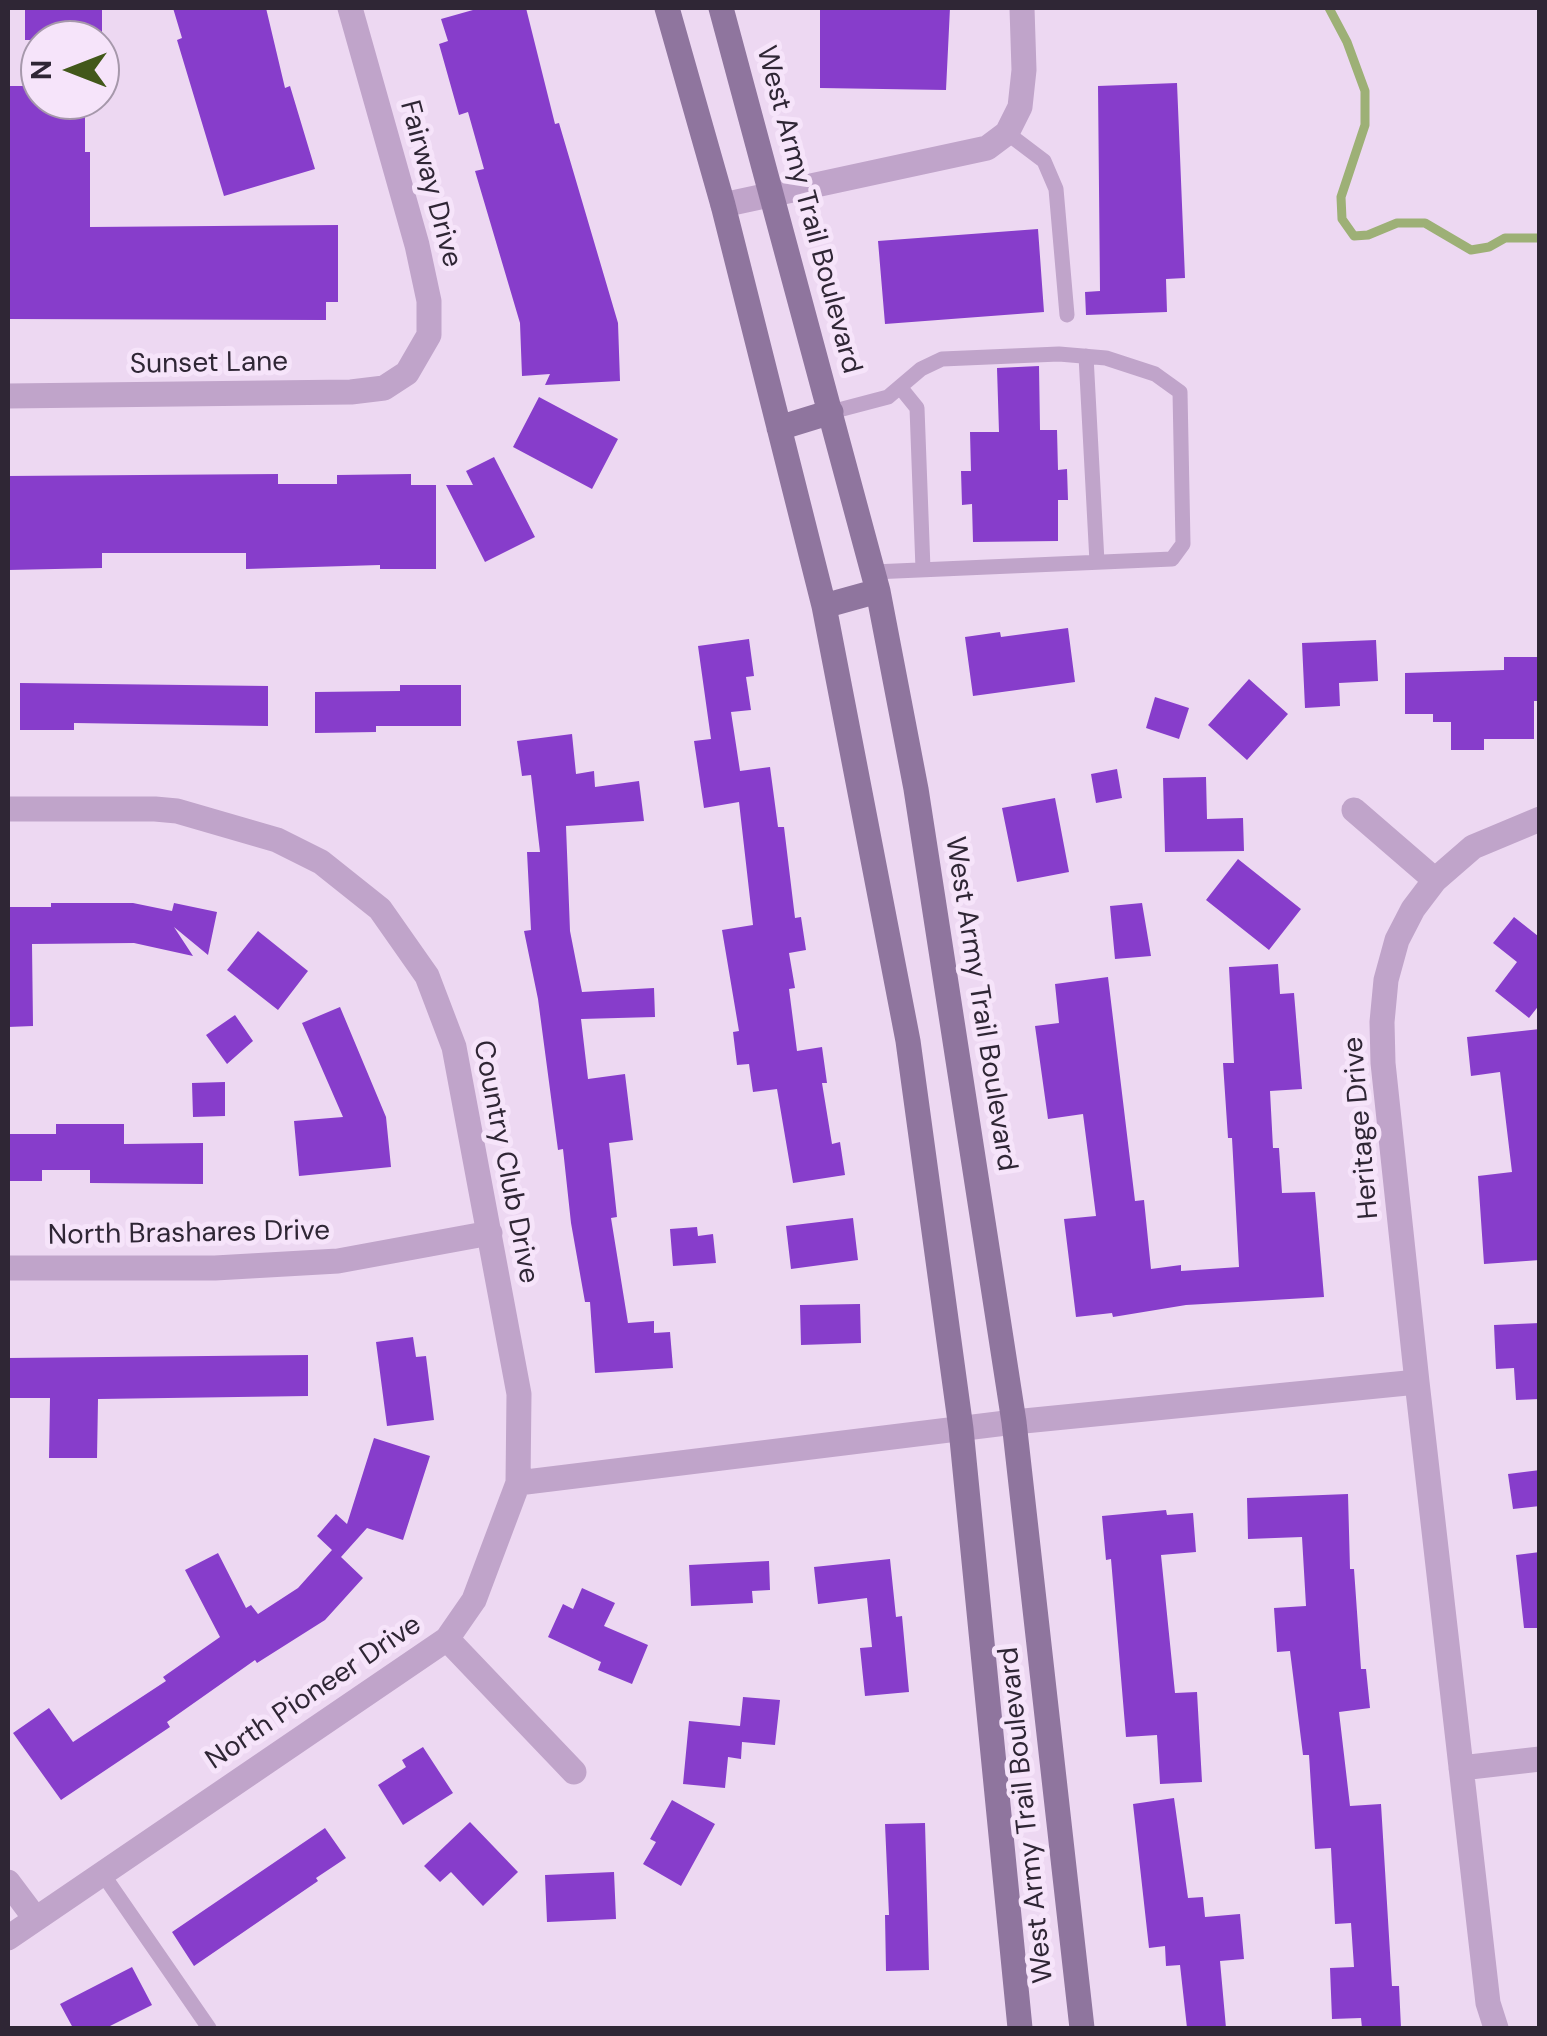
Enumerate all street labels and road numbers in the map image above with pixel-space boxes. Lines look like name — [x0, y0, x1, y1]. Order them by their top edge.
street label: West Army Trail Boulevard — [748, 42, 868, 378]
street label: Fairway Drive — [392, 97, 468, 271]
street label: Sunset Lane — [130, 346, 288, 382]
street label: West Army Trail Boulevard — [937, 835, 1023, 1173]
street label: Heritage Drive — [1337, 1035, 1387, 1221]
street label: Country Club Drive — [465, 1038, 545, 1286]
street label: North Brashares Drive — [48, 1215, 330, 1253]
street label: North Pioneer Drive — [200, 1609, 428, 1777]
street label: West Army Trail Boulevard — [993, 1645, 1061, 1985]

